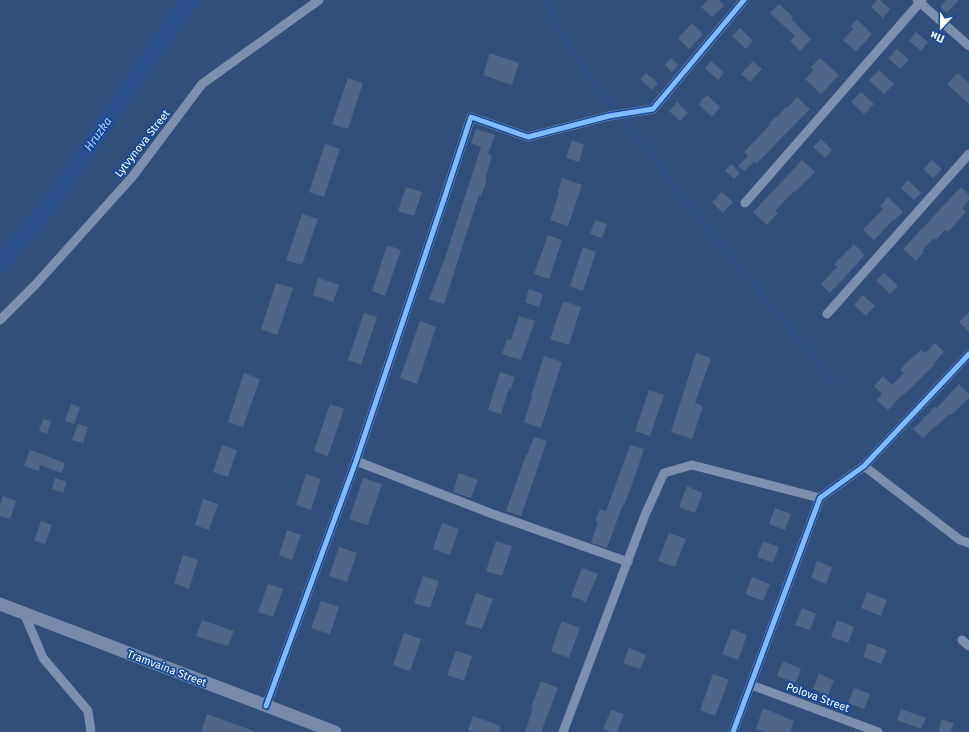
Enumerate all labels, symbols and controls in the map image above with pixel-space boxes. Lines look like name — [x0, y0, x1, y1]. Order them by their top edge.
north arrow — [921, 8, 961, 48]
text: Пн — [929, 28, 946, 45]
street label: Lytvynova Street — [112, 107, 173, 179]
water label: Hruzka — [81, 114, 115, 154]
street label: Tramvaina Street — [125, 647, 208, 690]
street label: Polova Street — [785, 680, 851, 715]

